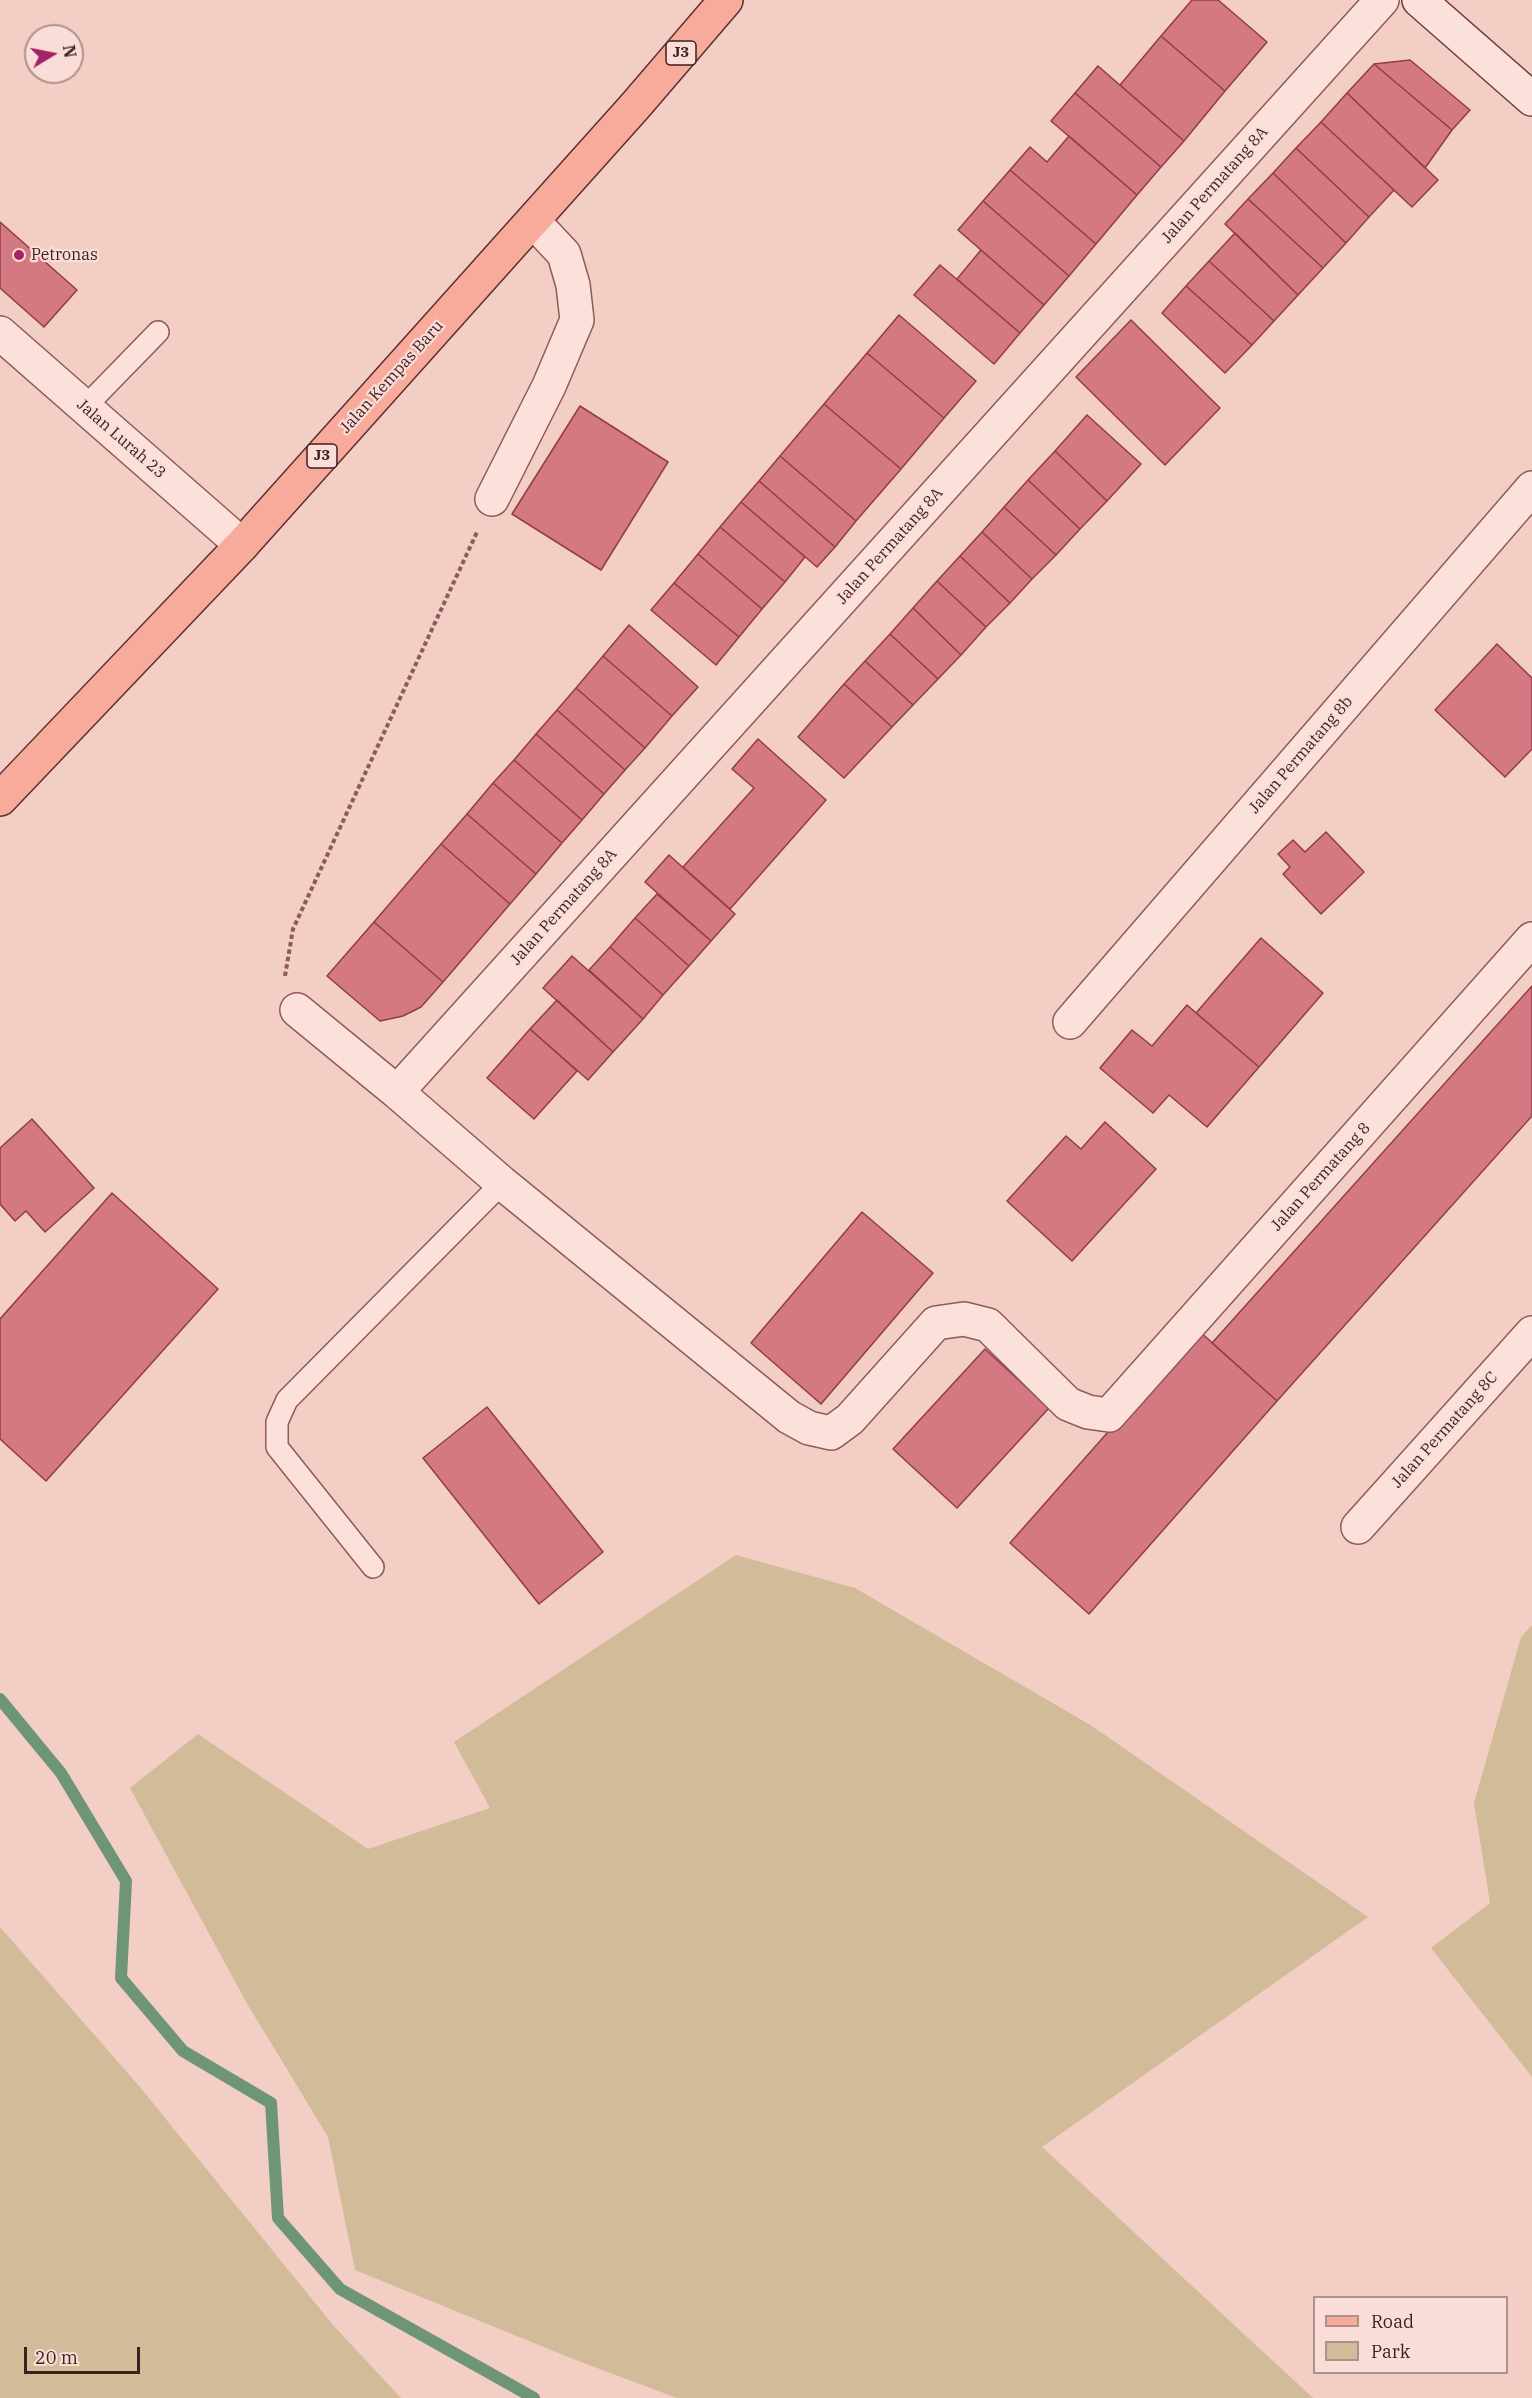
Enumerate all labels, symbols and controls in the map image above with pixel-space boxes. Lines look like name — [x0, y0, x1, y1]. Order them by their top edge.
north arrow — [24, 24, 84, 84]
road number: J3 — [666, 41, 696, 65]
text: N — [59, 43, 81, 59]
street label: Jalan Permatang 8A — [1158, 123, 1272, 247]
place label: Petronas — [31, 245, 98, 265]
marker: Petronas — [12, 248, 26, 262]
street label: Jalan Kempas Baru — [336, 317, 448, 437]
street label: Jalan Lurah 23 — [73, 395, 169, 483]
road number: J3 — [307, 444, 337, 468]
street label: Jalan Permatang 8A — [833, 484, 947, 608]
street label: Jalan Permatang 8b — [1245, 693, 1357, 817]
street label: Jalan Permatang 8A — [507, 845, 621, 969]
street label: Jalan Permatang 8 — [1267, 1119, 1375, 1235]
street label: Jalan Permatang 8C — [1388, 1368, 1502, 1492]
legend — [1313, 2296, 1508, 2374]
text: Road — [1371, 2310, 1414, 2333]
scale bar — [27, 2335, 142, 2373]
text: Park — [1371, 2340, 1410, 2363]
text: 20 m — [35, 2346, 78, 2369]

